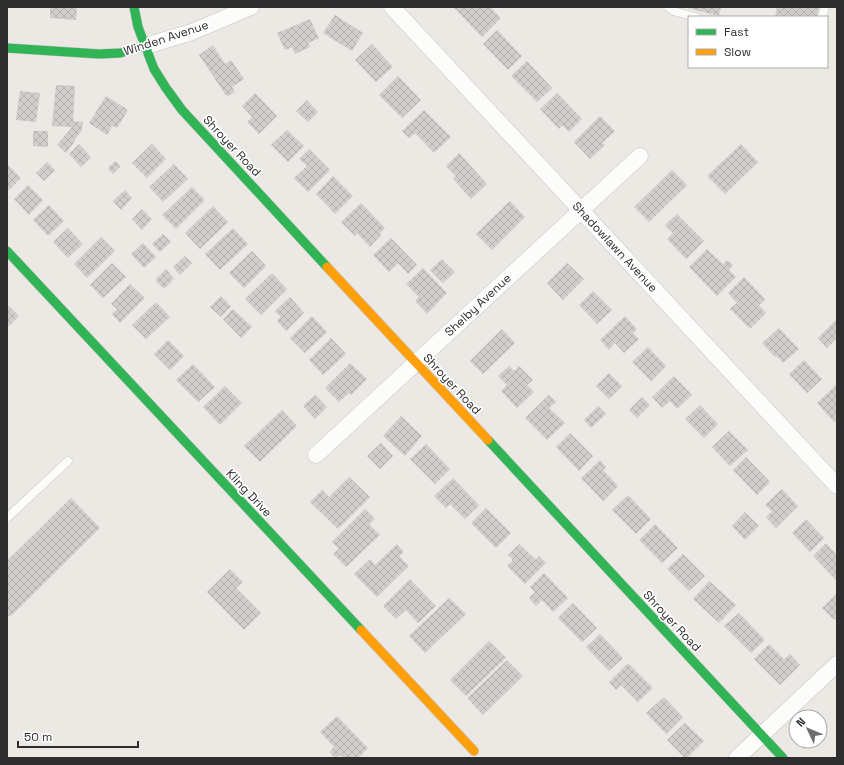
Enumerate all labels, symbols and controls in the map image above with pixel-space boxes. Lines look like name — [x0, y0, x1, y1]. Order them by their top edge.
legend — [688, 16, 828, 68]
street label: Winden Avenue — [122, 17, 210, 59]
text: Fast — [724, 24, 749, 40]
text: Slow — [724, 44, 751, 60]
street label: Shroyer Road — [200, 112, 264, 180]
street label: Shadowlawn Avenue — [569, 198, 661, 296]
street label: Shelby Avenue — [441, 270, 515, 340]
street label: Shroyer Road — [420, 350, 484, 418]
street label: Kling Drive — [223, 466, 275, 520]
street label: Shroyer Road — [640, 587, 704, 655]
north arrow — [788, 709, 828, 749]
text: N — [793, 715, 808, 730]
scale bar — [18, 723, 138, 749]
text: 50 m — [24, 729, 52, 745]

